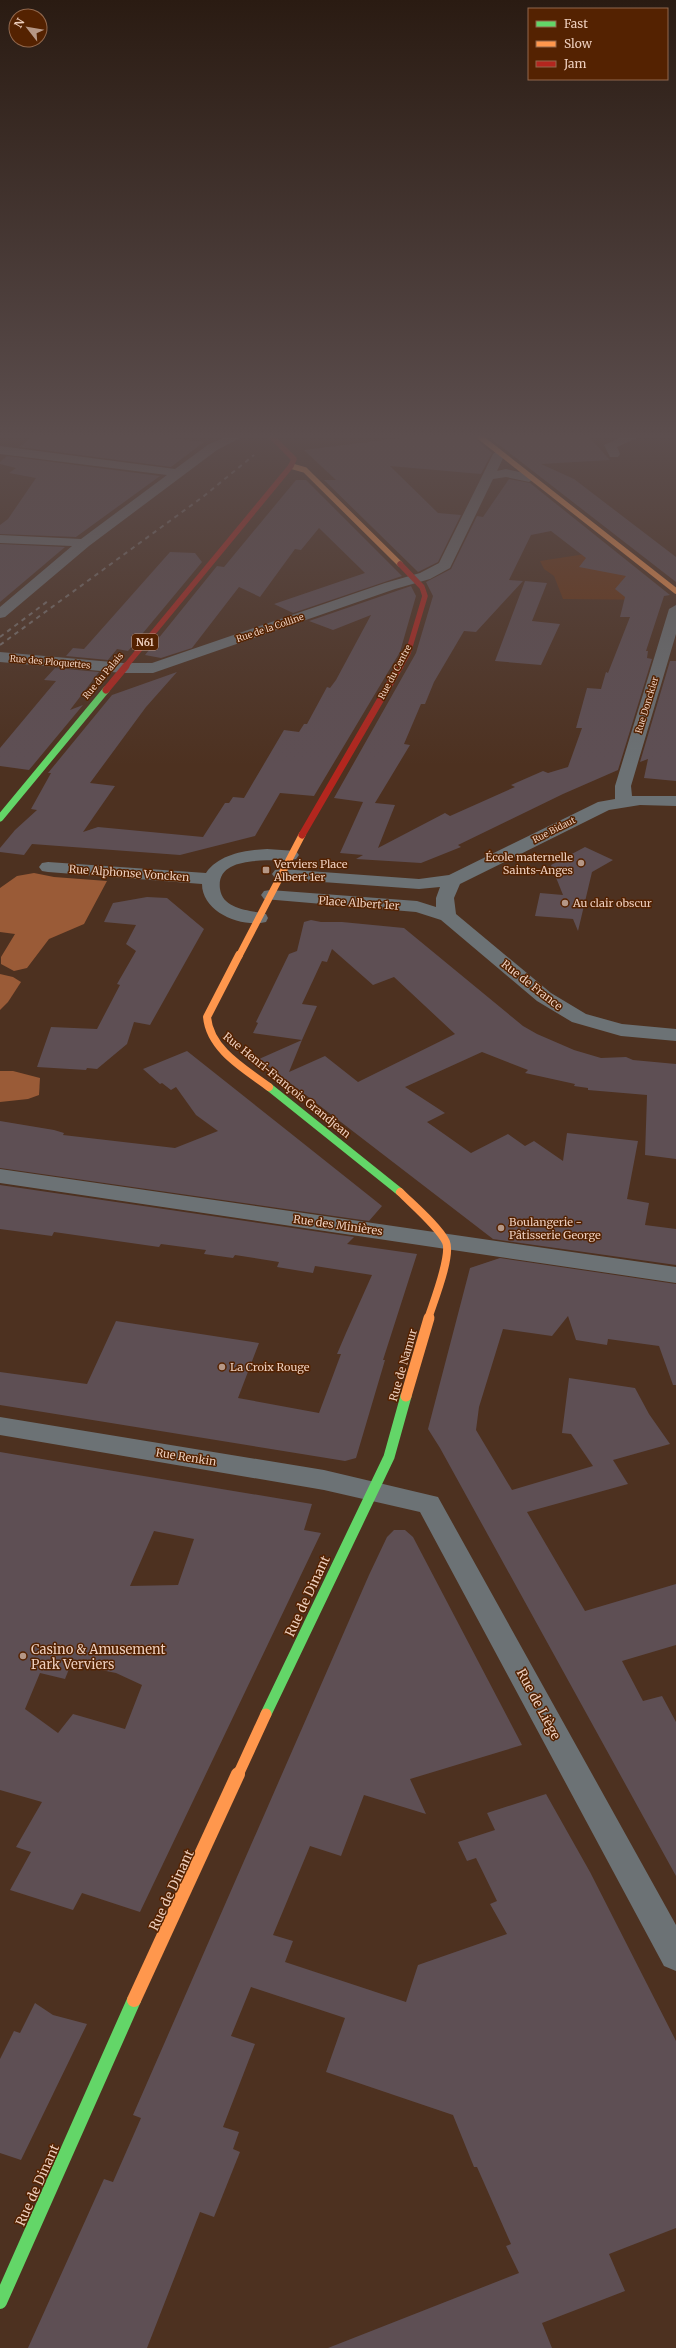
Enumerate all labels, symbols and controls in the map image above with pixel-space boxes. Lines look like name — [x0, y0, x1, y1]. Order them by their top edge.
north arrow — [8, 8, 48, 48]
legend — [528, 8, 668, 80]
text: N — [11, 15, 28, 30]
text: Fast — [564, 16, 588, 31]
text: Slow — [564, 36, 593, 51]
text: Jam — [563, 56, 587, 71]
street label: Rue de la Colline — [235, 611, 305, 644]
road number: N61 — [132, 634, 158, 650]
street label: Rue du Centre — [376, 642, 414, 701]
street label: Rue du Palais — [80, 650, 126, 701]
street label: Rue des Ploquettes — [9, 652, 91, 671]
street label: Rue Donckier — [633, 675, 660, 734]
street label: Rue Bidaut — [530, 814, 578, 845]
place label: École maternelle Saints-Anges — [485, 850, 573, 877]
place label: Verviers Place Albert 1er — [273, 857, 348, 884]
marker: École maternelle Saints-Anges — [576, 858, 586, 868]
street label: Rue Alphonse Voncken — [68, 862, 190, 884]
marker: Verviers Place Albert 1er — [261, 865, 271, 875]
street label: Place Albert 1er — [318, 893, 400, 913]
place label: Au clair obscur — [572, 896, 652, 910]
marker: Au clair obscur — [560, 898, 570, 908]
street label: Rue de France — [499, 957, 565, 1013]
street label: Rue Henri-François Grandjean — [220, 1029, 354, 1141]
street label: Rue des Minières — [292, 1212, 384, 1238]
place label: Boulangerie - Pâtisserie George — [509, 1215, 601, 1242]
marker: Boulangerie - Pâtisserie George — [496, 1223, 506, 1233]
street label: Rue de Namur — [386, 1327, 420, 1403]
place label: La Croix Rouge — [230, 1360, 310, 1374]
marker: La Croix Rouge — [217, 1362, 227, 1372]
street label: Rue Renkin — [155, 1445, 218, 1469]
street label: Rue de Dinant — [281, 1553, 334, 1640]
place label: Casino & Amusement Park Verviers — [31, 1641, 166, 1673]
marker: Casino & Amusement Park Verviers — [18, 1651, 28, 1661]
street label: Rue de Liège — [513, 1666, 565, 1743]
street label: Rue de Dinant — [145, 1847, 198, 1934]
street label: Rue de Dinant — [12, 2142, 63, 2229]

